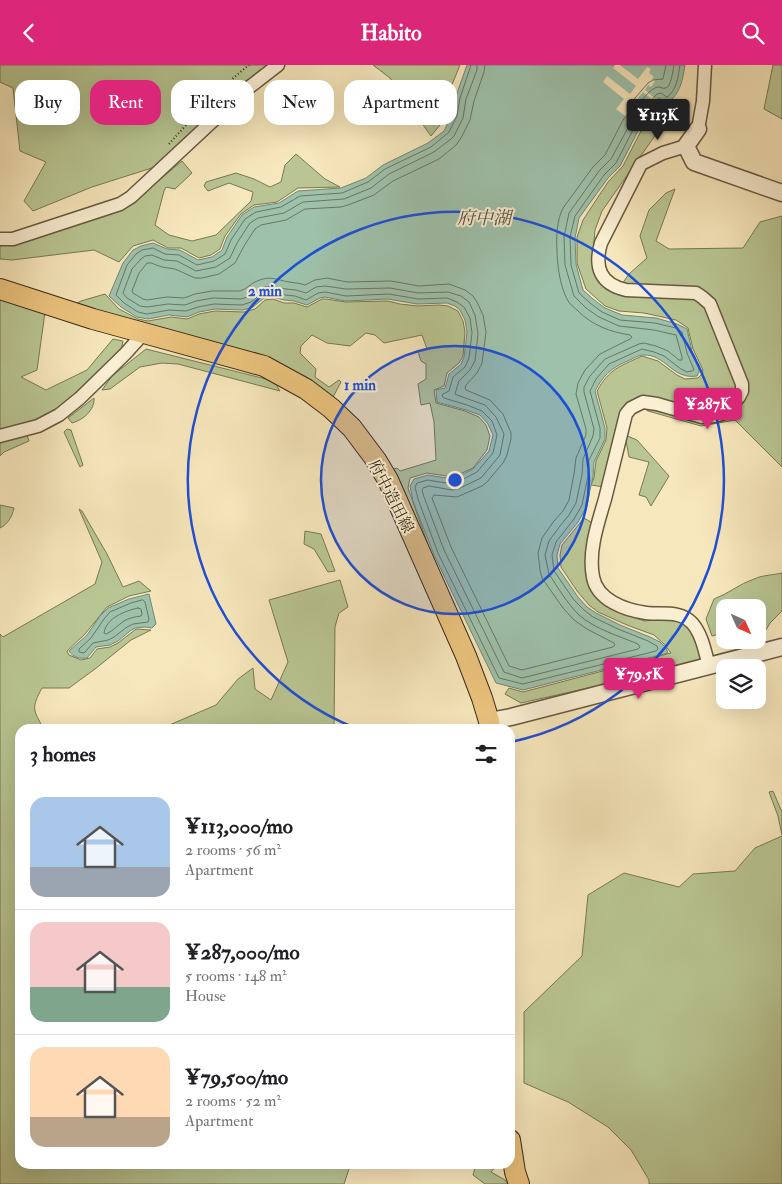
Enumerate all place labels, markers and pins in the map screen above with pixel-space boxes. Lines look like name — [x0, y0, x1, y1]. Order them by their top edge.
pin: ¥113K — [623, 99, 693, 141]
pin: ¥287K — [673, 387, 743, 430]
centre of rings — [446, 471, 464, 489]
pin: ¥79.5K — [598, 657, 680, 700]

